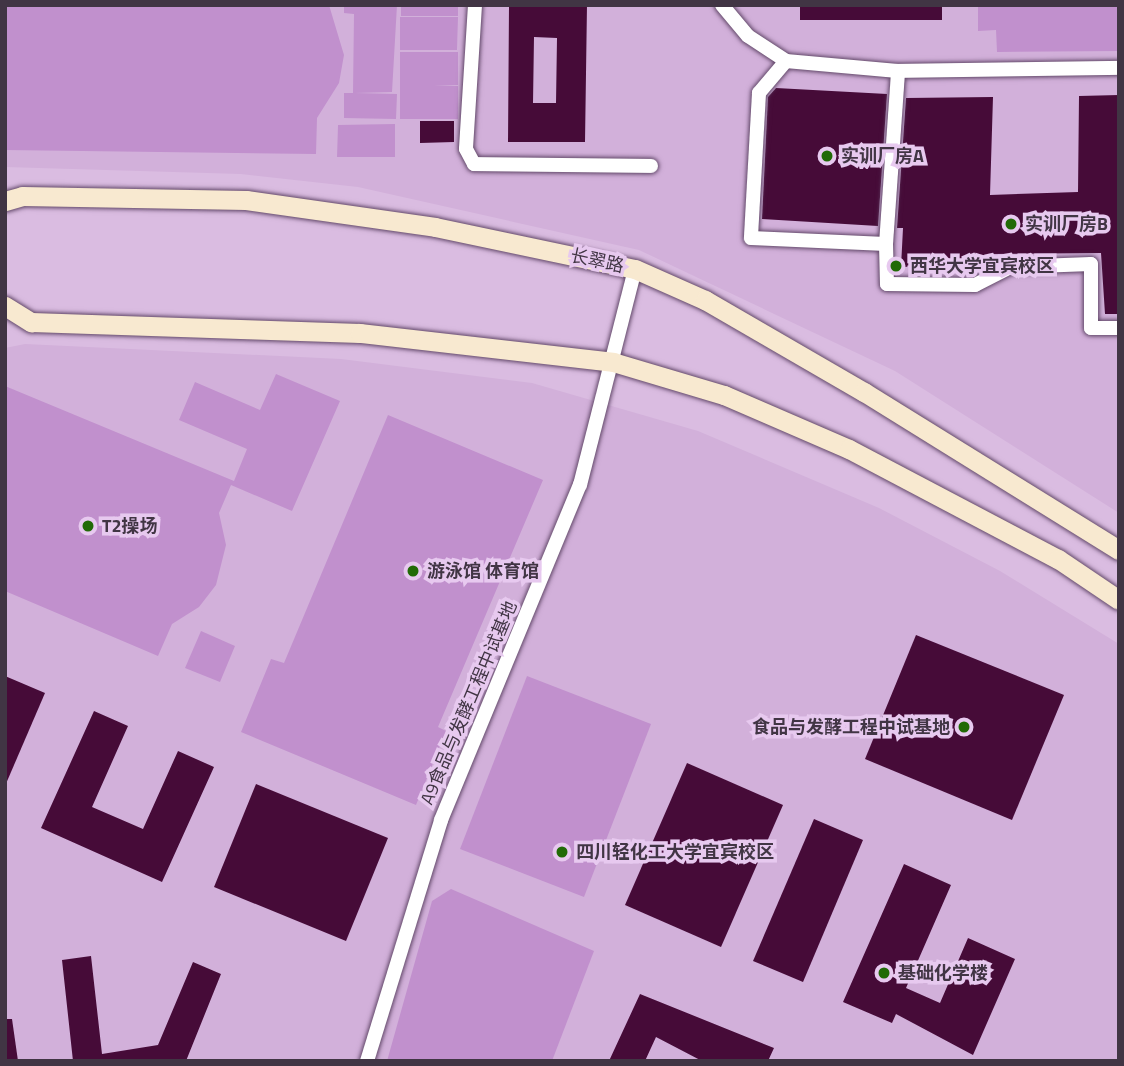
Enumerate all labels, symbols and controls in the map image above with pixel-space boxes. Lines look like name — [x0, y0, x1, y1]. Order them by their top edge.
place label: 实训厂房A — [841, 145, 924, 167]
marker: 实训厂房A — [819, 148, 835, 164]
place label: 实训厂房B — [1025, 213, 1108, 235]
marker: 实训厂房B — [1003, 216, 1019, 232]
street label: 长翠路 — [568, 245, 626, 277]
place label: 西华大学宜宾校区 — [910, 255, 1054, 277]
marker: 西华大学宜宾校区 — [888, 258, 904, 274]
place label: T2操场 — [102, 515, 158, 537]
marker: T2操场 — [80, 518, 96, 534]
place label: 游泳馆 体育馆 — [427, 560, 539, 582]
marker: 游泳馆 体育馆 — [405, 563, 421, 579]
street label: A9食品与发酵工程中试基地 — [416, 598, 522, 808]
place label: 食品与发酵工程中试基地 — [752, 716, 950, 738]
marker: 食品与发酵工程中试基地 — [956, 719, 972, 735]
place label: 四川轻化工大学宜宾校区 — [576, 841, 774, 863]
marker: 四川轻化工大学宜宾校区 — [554, 844, 570, 860]
place label: 基础化学楼 — [898, 962, 988, 984]
marker: 基础化学楼 — [876, 965, 892, 981]

